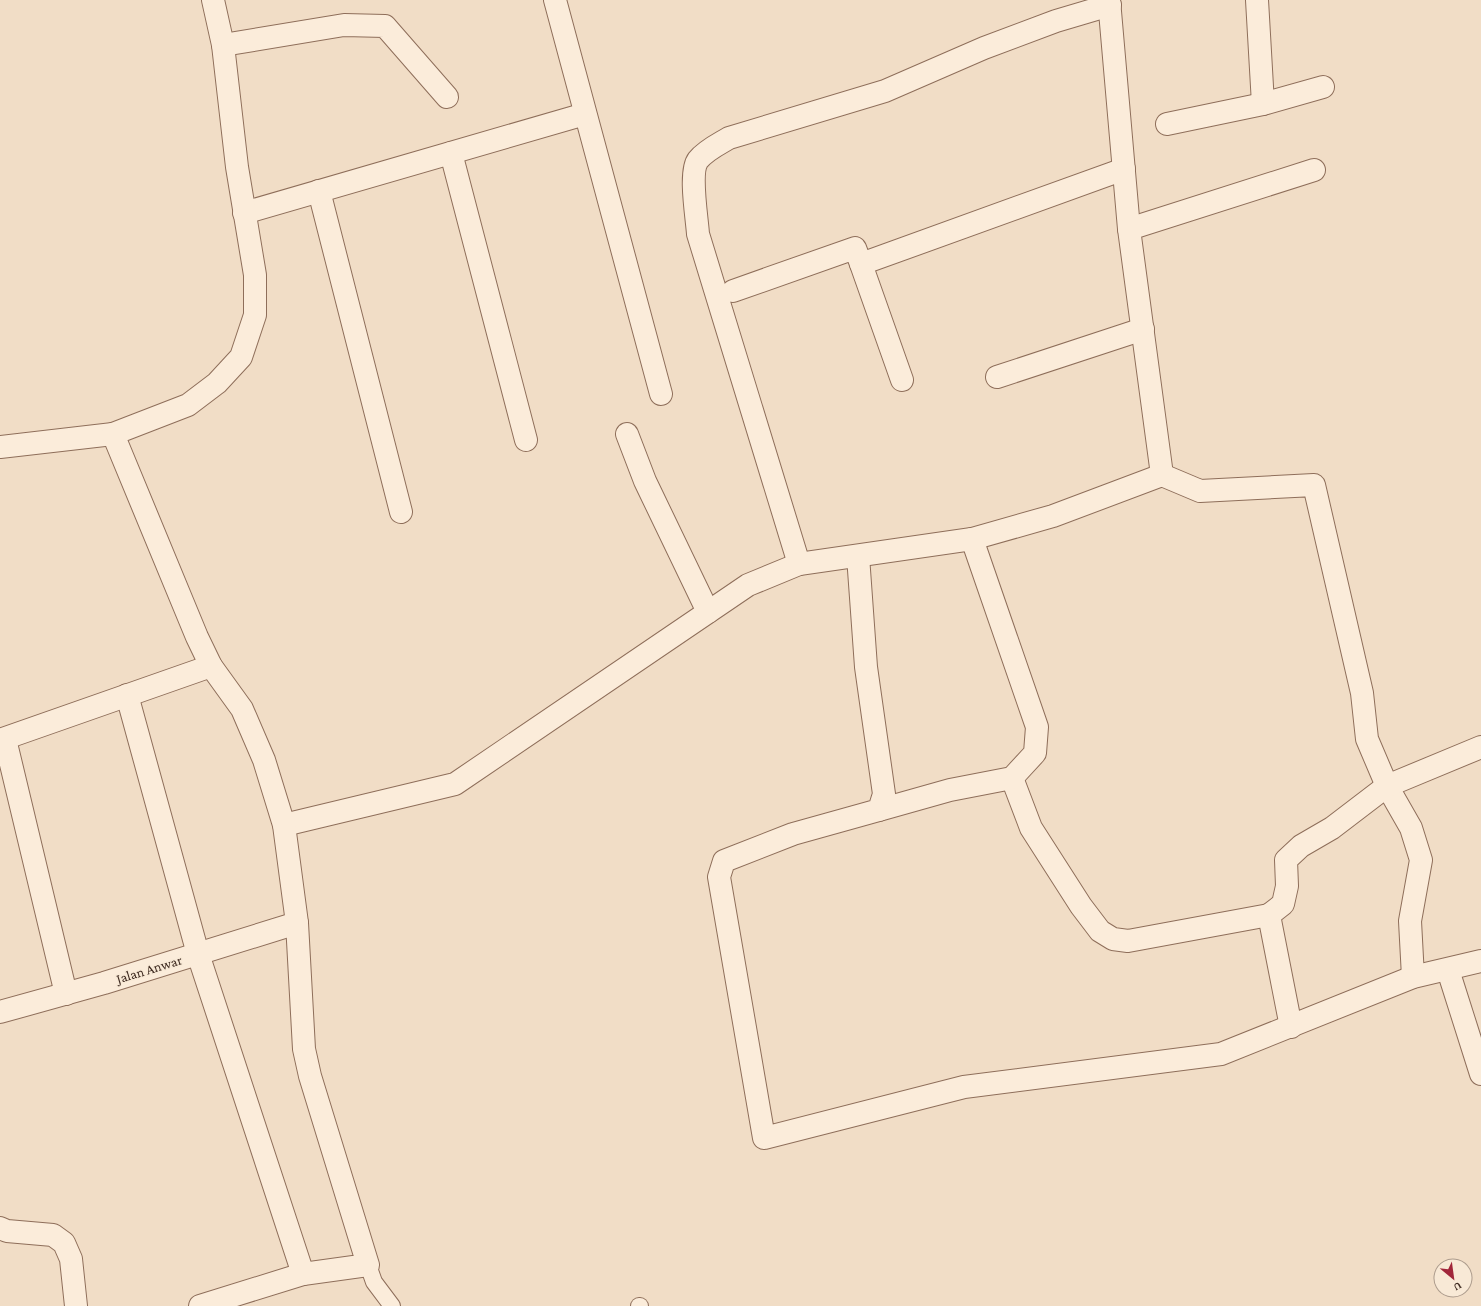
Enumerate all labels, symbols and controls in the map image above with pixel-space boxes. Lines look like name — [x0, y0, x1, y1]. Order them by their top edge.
street label: Jalan Anwar — [112, 951, 184, 987]
north arrow — [1433, 1258, 1473, 1298]
text: U — [1451, 1280, 1464, 1294]

